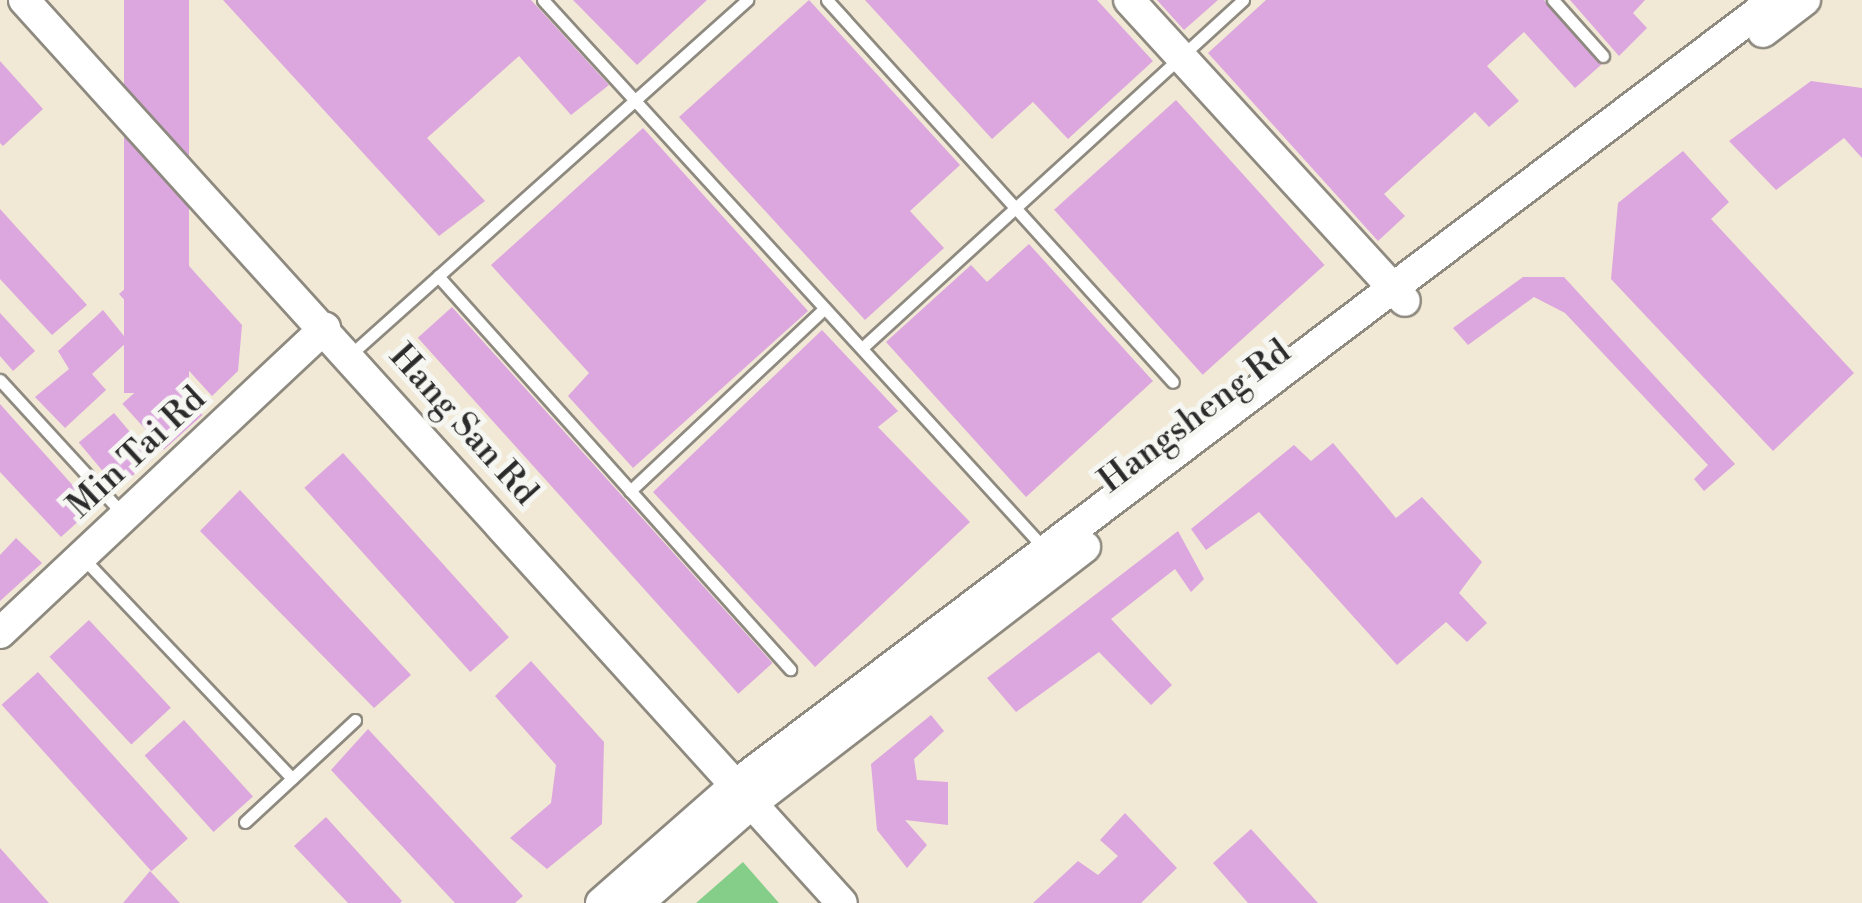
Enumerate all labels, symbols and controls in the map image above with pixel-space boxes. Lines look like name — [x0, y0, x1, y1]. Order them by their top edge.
street label: Hangsheng Rd — [1091, 331, 1299, 503]
street label: Hang San Rd — [380, 336, 546, 514]
street label: Min Tai Rd — [59, 378, 215, 528]

